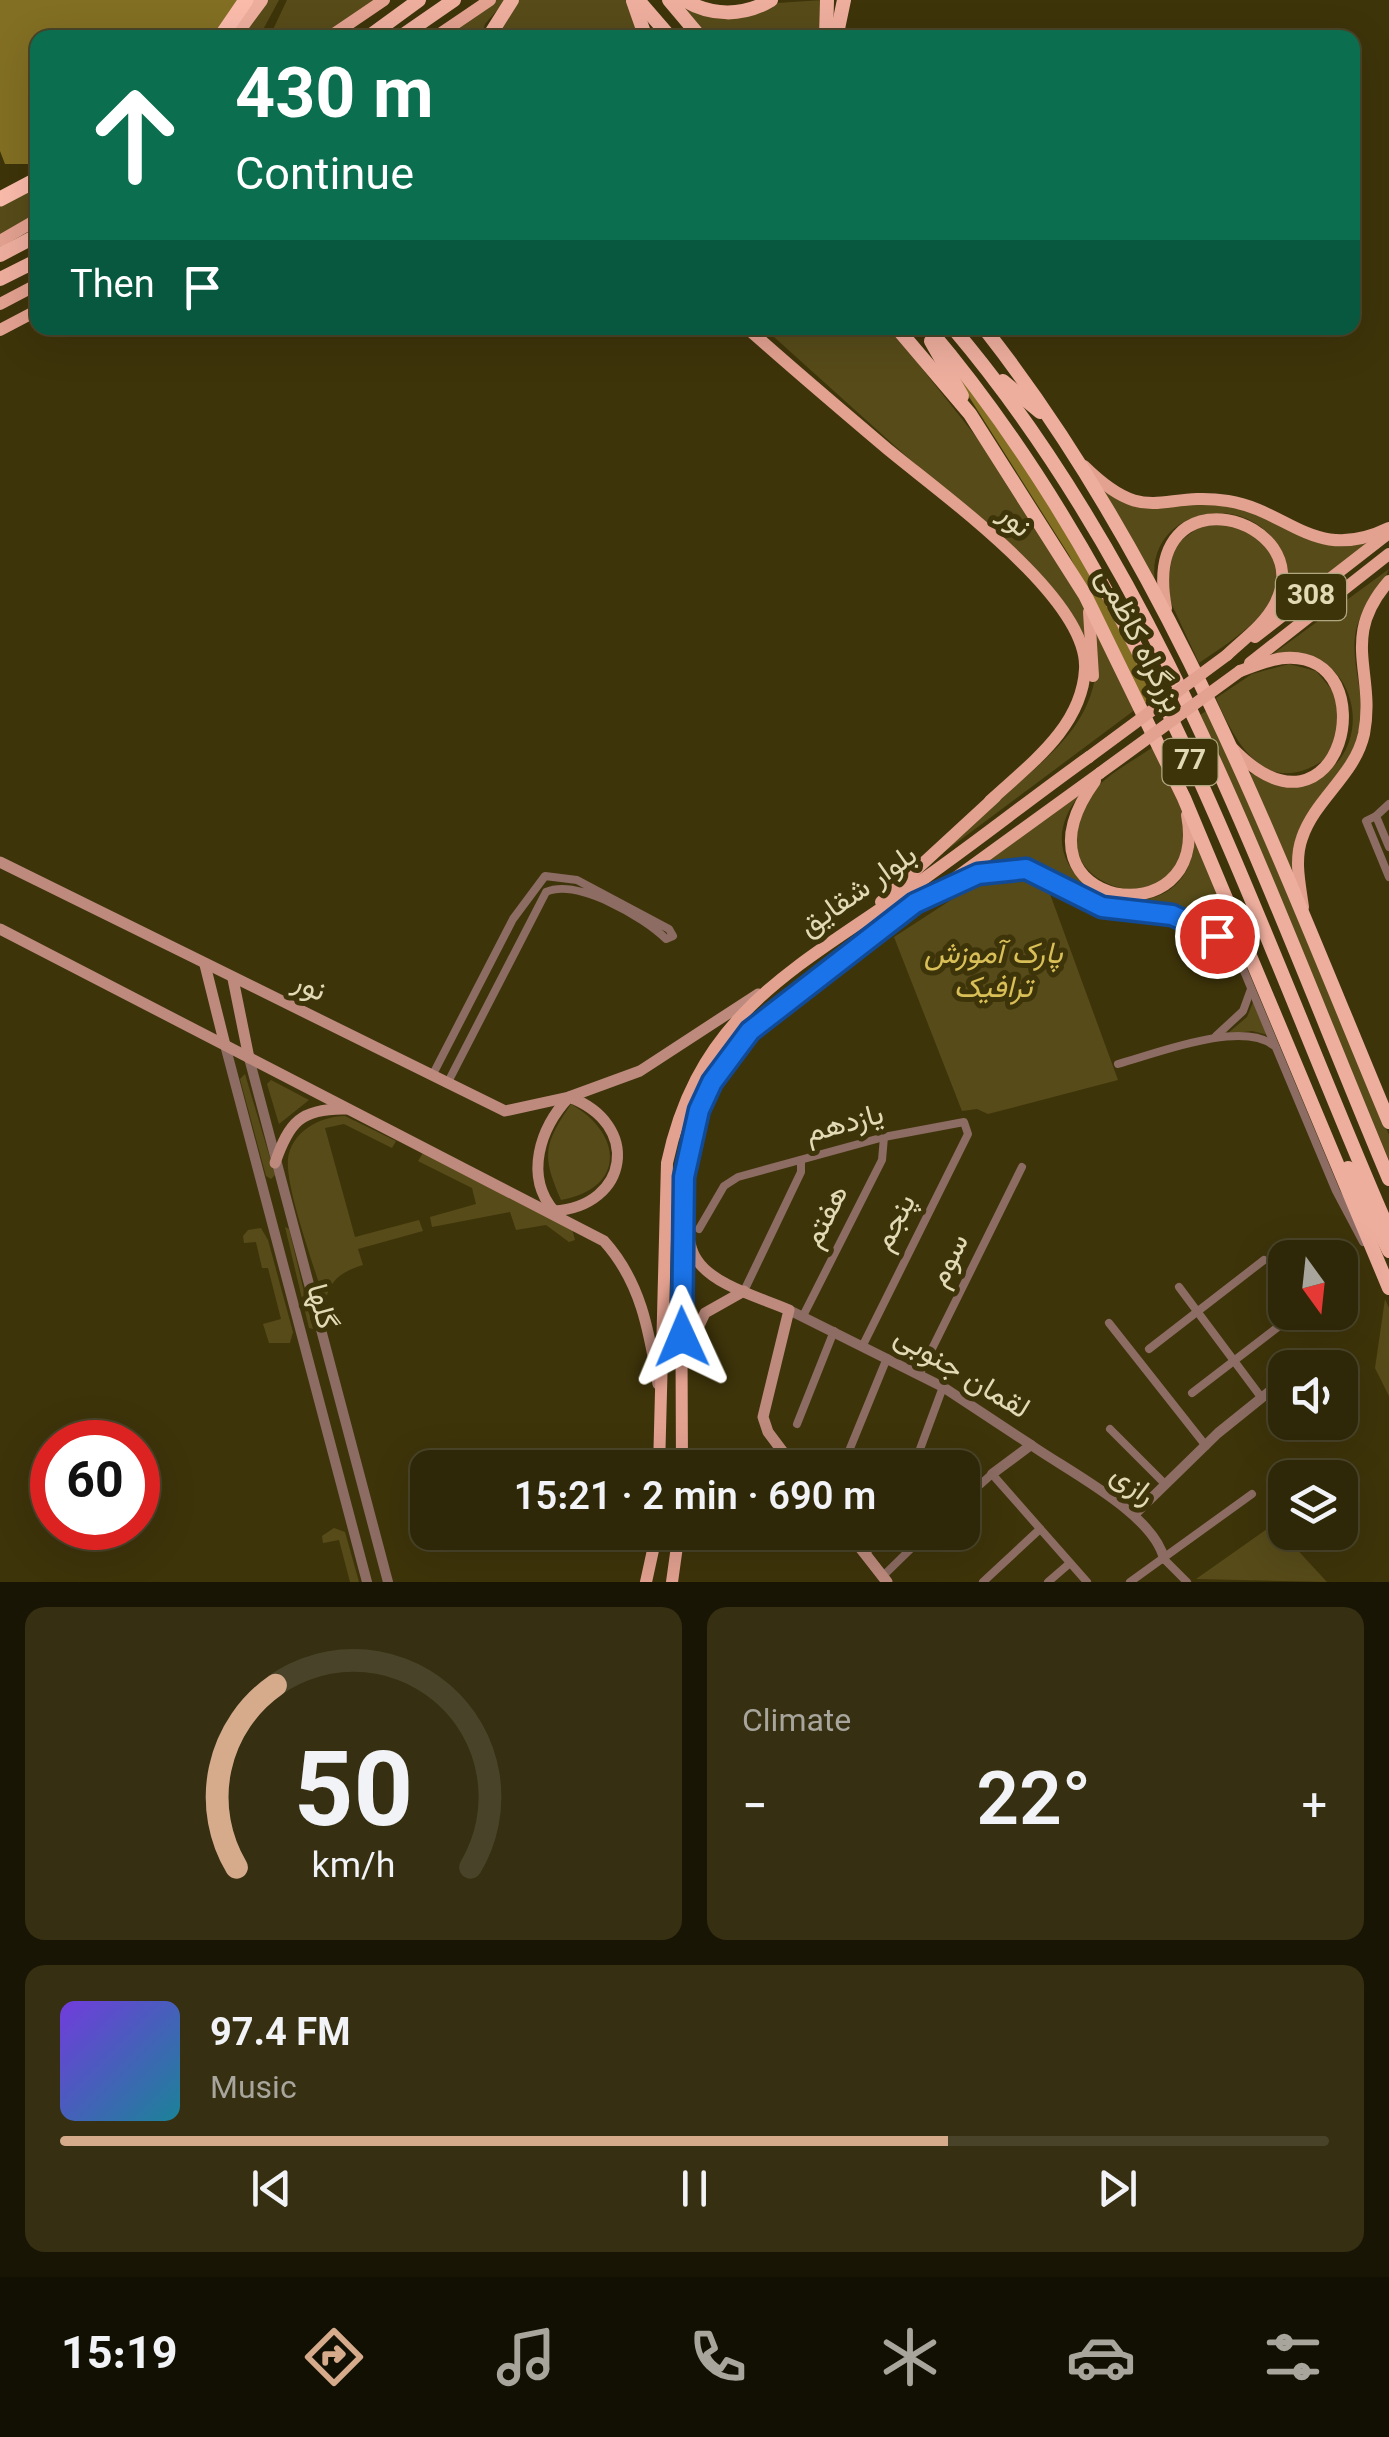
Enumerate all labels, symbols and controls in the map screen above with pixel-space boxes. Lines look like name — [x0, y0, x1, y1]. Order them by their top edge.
text: 430 m — [235, 45, 434, 155]
icon: ahead — [70, 70, 200, 200]
text: Continue — [235, 143, 414, 213]
text: Then — [70, 258, 155, 317]
icon: arrive — [175, 260, 230, 315]
street label: نور — [985, 493, 1042, 550]
street label: بزرگراه کاظمی — [1081, 560, 1195, 722]
road number: 308 — [1276, 574, 1346, 620]
road number: 77 — [1162, 739, 1218, 785]
street label: بلوار شقایق — [790, 834, 928, 950]
pin — [1175, 894, 1260, 979]
icon: arrive — [1190, 909, 1245, 964]
park label: پارک آموزش ترافیک — [924, 932, 1063, 1013]
street label: نور — [283, 959, 334, 1016]
street label: یازدهم — [801, 1092, 889, 1158]
street label: هفتم — [791, 1177, 863, 1257]
street label: پنجم — [862, 1186, 930, 1260]
street label: سوم — [917, 1226, 983, 1296]
north arrow — [1268, 1240, 1358, 1330]
map controls — [1268, 1240, 1358, 1550]
street label: گلها — [291, 1279, 349, 1335]
position arrow — [630, 1285, 734, 1389]
street label: لقمان جنوبی — [884, 1315, 1038, 1433]
button: sound — [1268, 1350, 1358, 1440]
speed limit sign: 60 — [30, 1420, 160, 1550]
street label: رازی — [1099, 1453, 1165, 1519]
button: layers — [1268, 1460, 1358, 1550]
text: 15:21 · 2 min · 690 m — [514, 1470, 876, 1529]
text: Climate — [742, 1698, 851, 1748]
text: 50 — [294, 1718, 413, 1881]
text: 22° — [976, 1747, 1091, 1864]
text: − — [742, 1763, 768, 1849]
text: + — [1299, 1763, 1329, 1849]
text: km/h — [312, 1840, 395, 1896]
text: 97.4 FM — [210, 2006, 350, 2065]
text: Music — [210, 2065, 297, 2115]
icon: previous — [244, 2161, 299, 2216]
icon: pause — [667, 2161, 722, 2216]
icon: next — [1090, 2161, 1145, 2216]
text: 15:19 — [61, 2322, 178, 2392]
icon: directions — [299, 2322, 369, 2392]
icon: music — [491, 2322, 561, 2392]
icon: phone — [683, 2322, 753, 2392]
icon: climate — [875, 2322, 945, 2392]
icon: car — [1066, 2322, 1136, 2392]
icon: filters — [1258, 2322, 1328, 2392]

